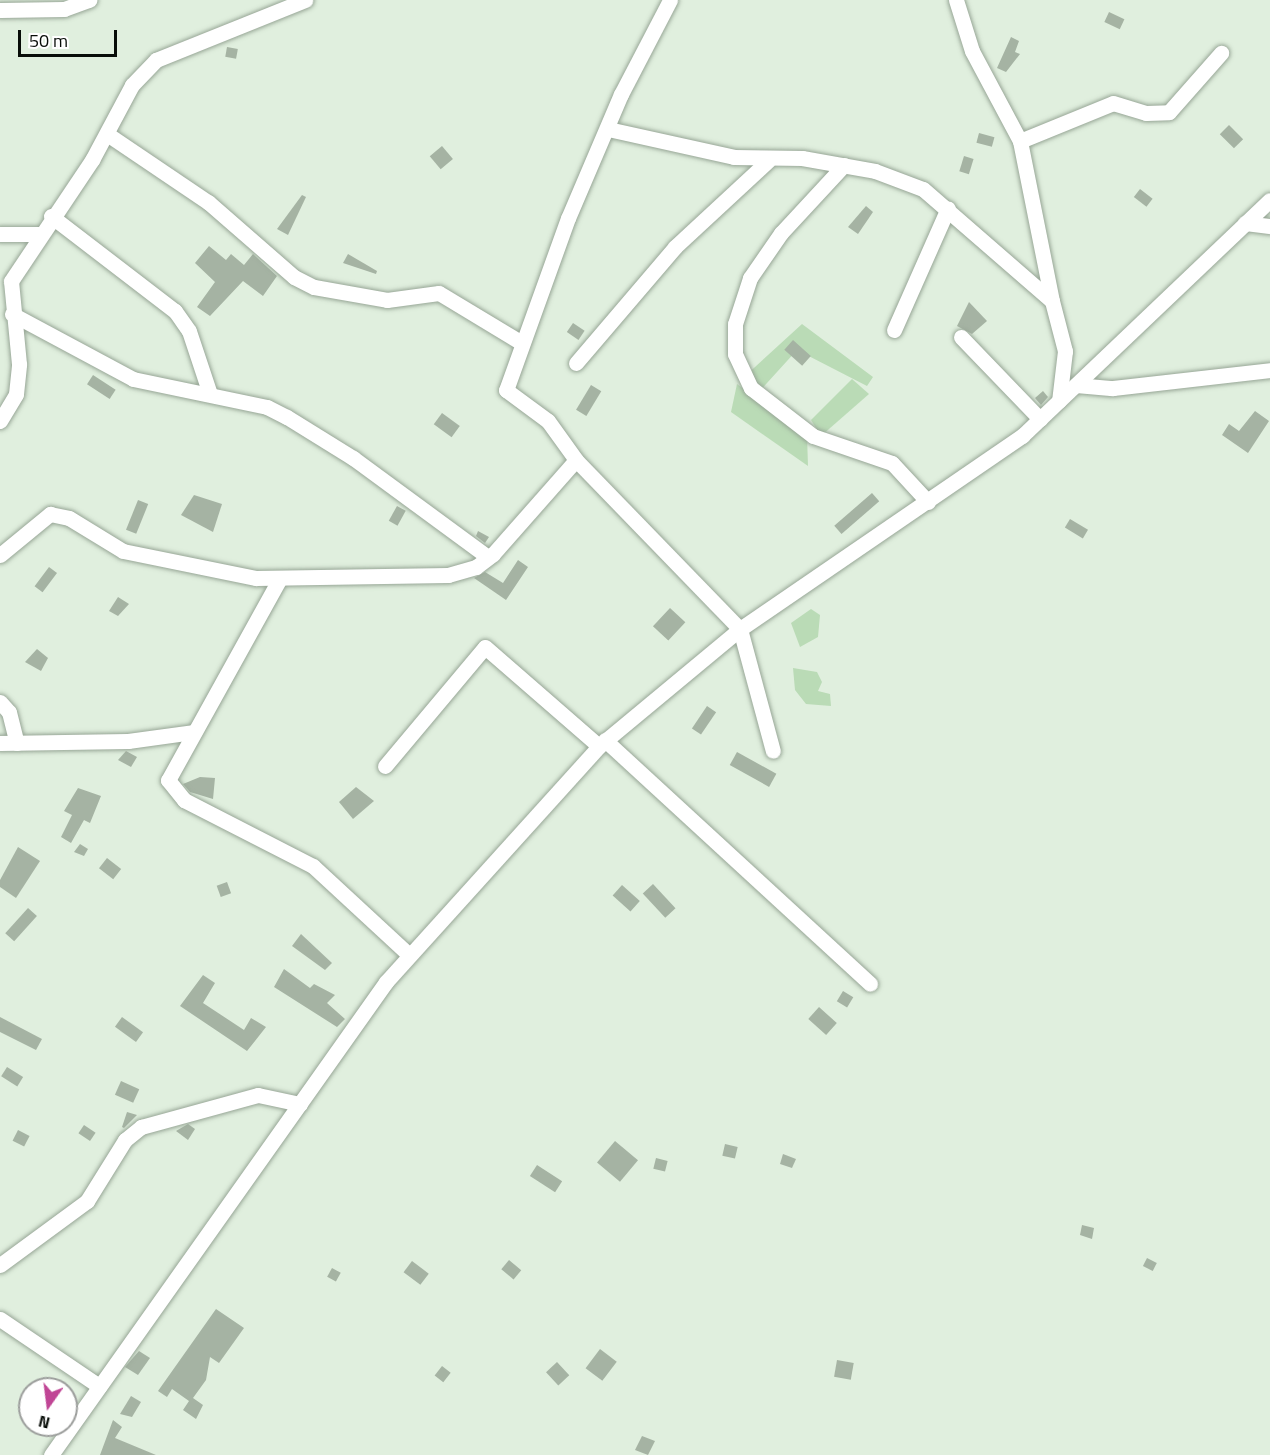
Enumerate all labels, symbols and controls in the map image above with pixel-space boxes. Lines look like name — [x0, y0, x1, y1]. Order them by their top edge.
scale bar — [21, 18, 120, 56]
text: 50 m — [29, 27, 68, 54]
north arrow — [18, 1377, 78, 1437]
text: N — [36, 1410, 52, 1436]

